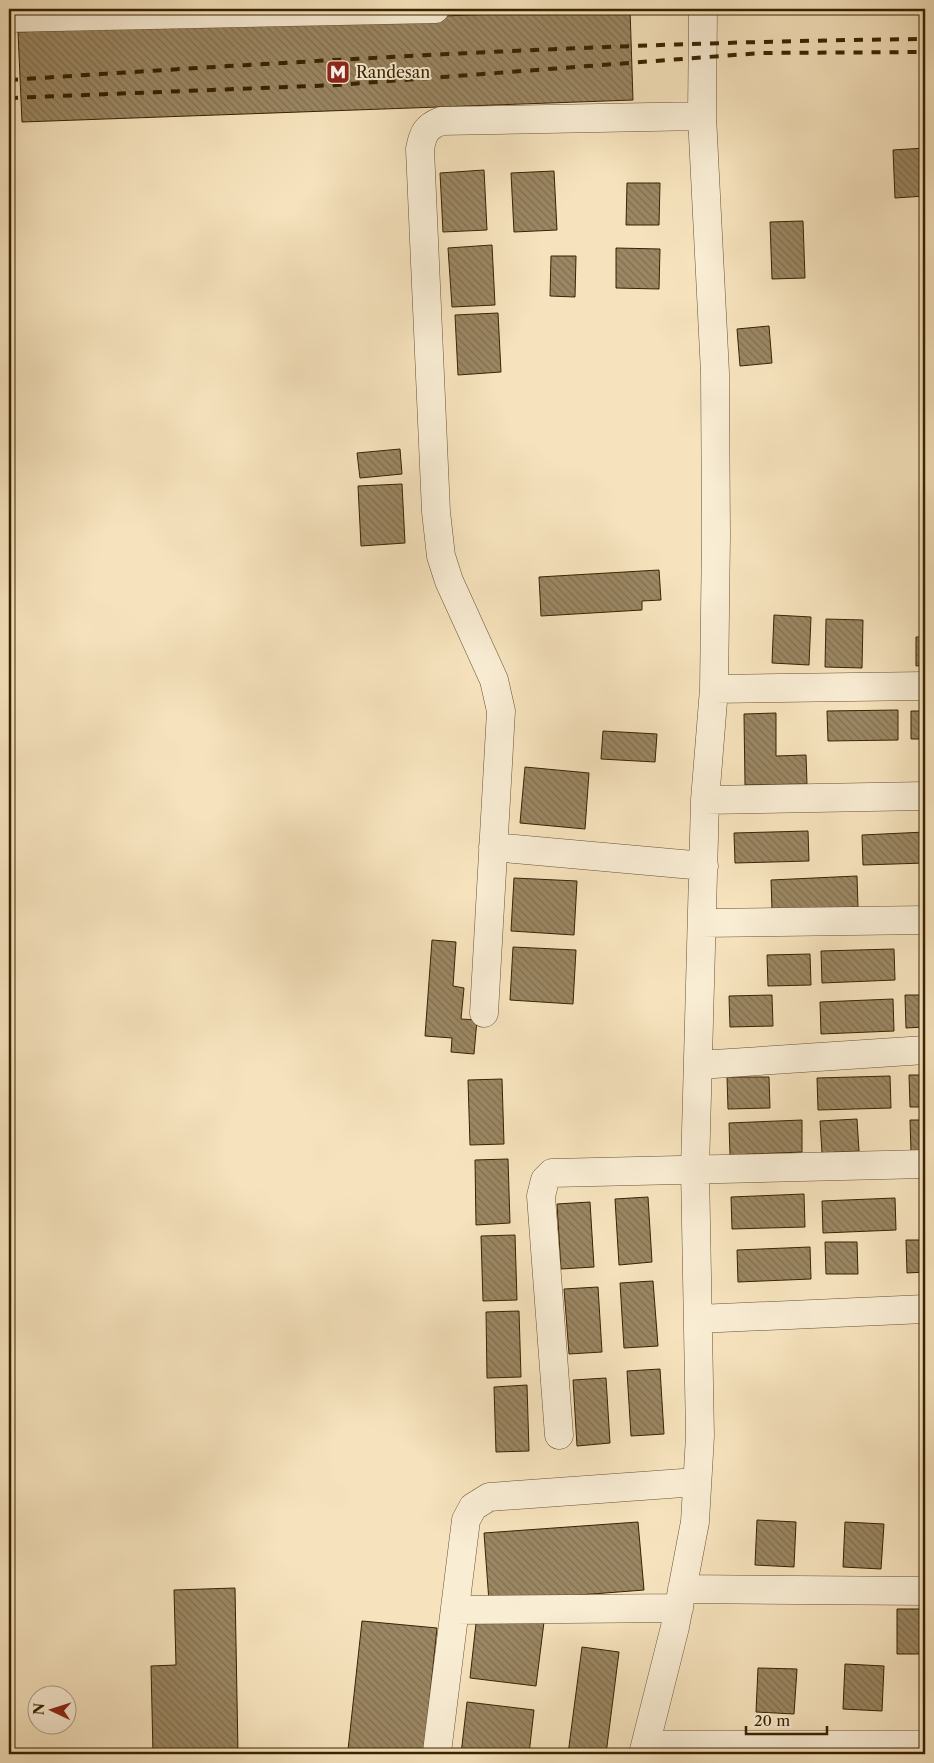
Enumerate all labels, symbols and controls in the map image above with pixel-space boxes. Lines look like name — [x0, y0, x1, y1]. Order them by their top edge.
metro station icon: Randesan — [325, 59, 351, 85]
place label: Randesan — [356, 62, 430, 82]
north arrow — [28, 1686, 78, 1736]
text: N — [30, 1702, 48, 1716]
scale bar — [746, 1703, 828, 1735]
text: 20 m — [754, 1711, 790, 1730]

